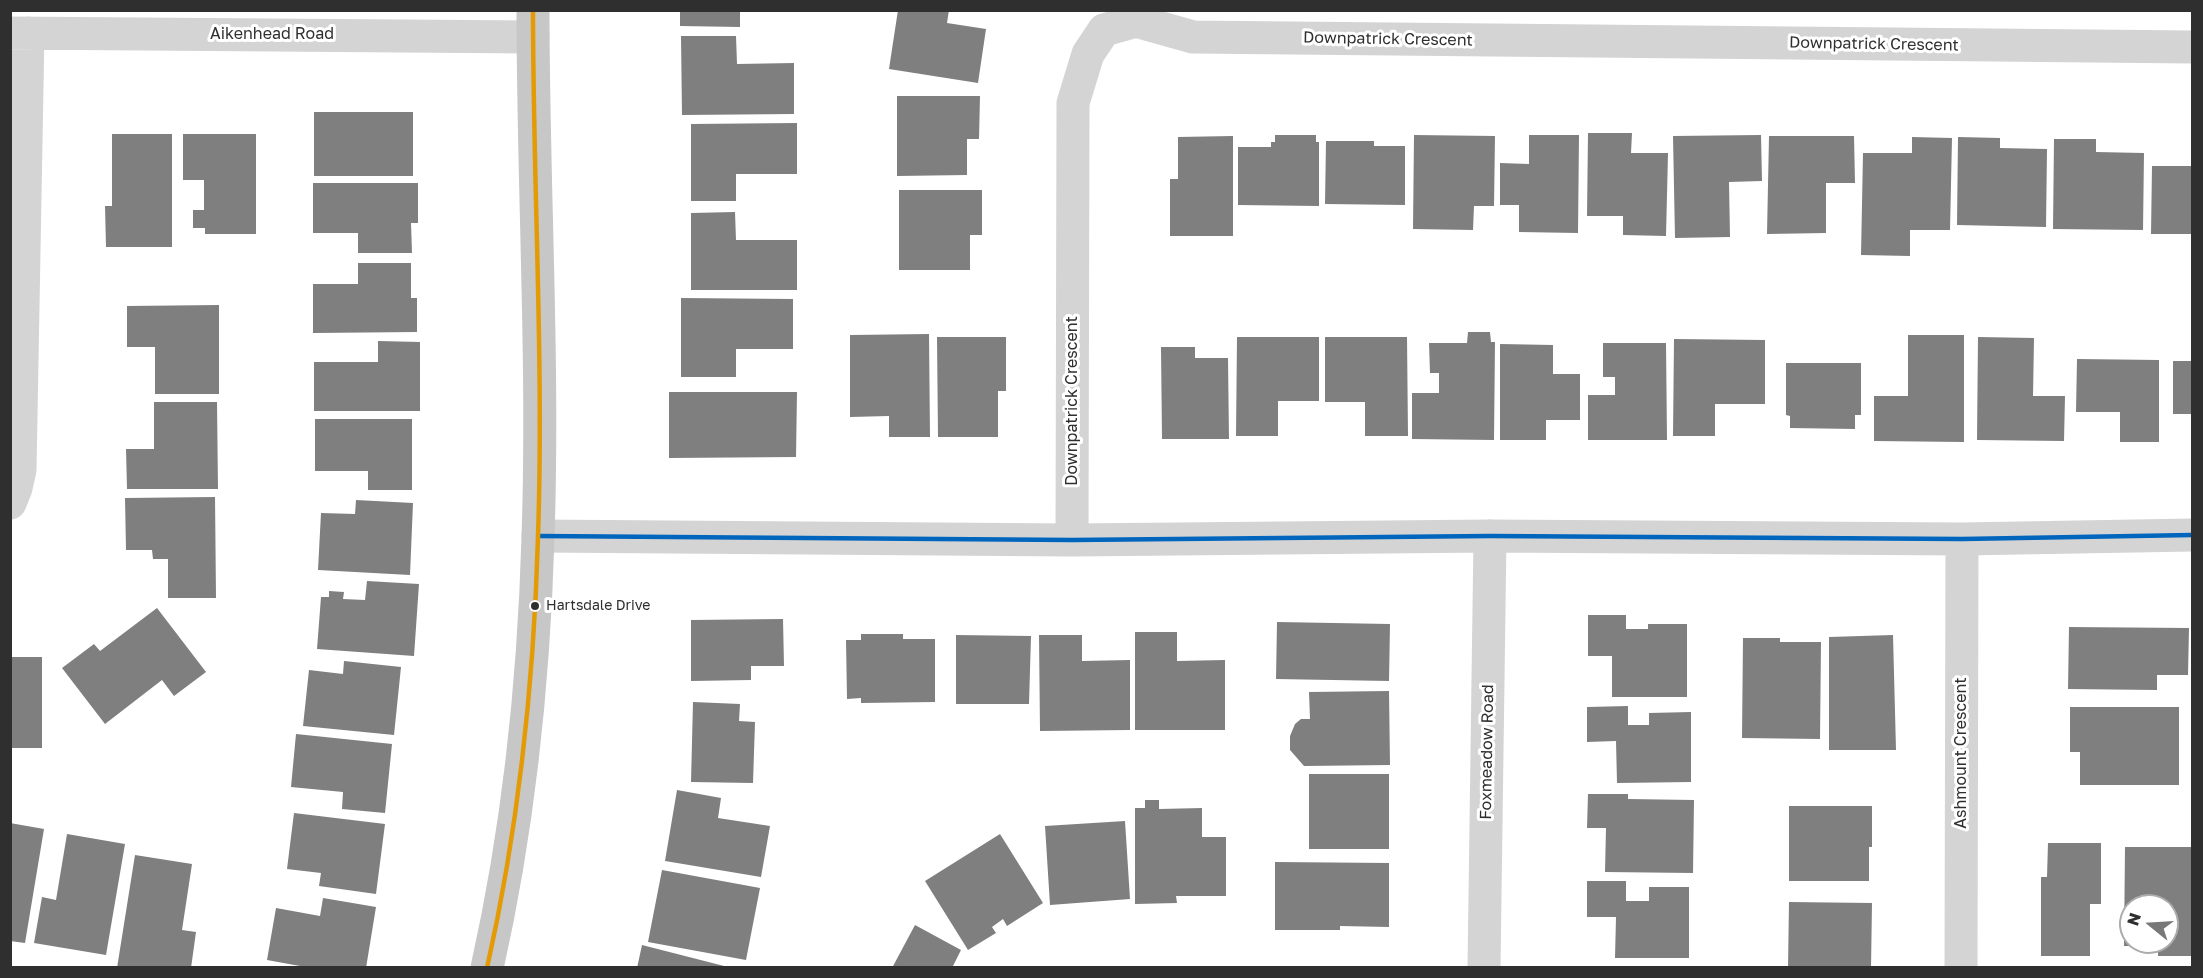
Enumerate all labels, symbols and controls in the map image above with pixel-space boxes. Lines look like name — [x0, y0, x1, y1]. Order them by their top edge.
street label: Aikenhead Road — [210, 24, 334, 44]
street label: Downpatrick Crescent — [1303, 28, 1473, 50]
street label: Downpatrick Crescent — [1789, 33, 1959, 55]
street label: Downpatrick Crescent — [1062, 316, 1082, 486]
place label: Hartsdale Drive — [546, 598, 650, 614]
marker: Hartsdale Drive — [529, 600, 541, 612]
street label: Ashmount Crescent — [1951, 677, 1971, 829]
street label: Foxmeadow Road — [1476, 684, 1498, 820]
north arrow — [2119, 894, 2179, 954]
text: N — [2122, 910, 2145, 928]

